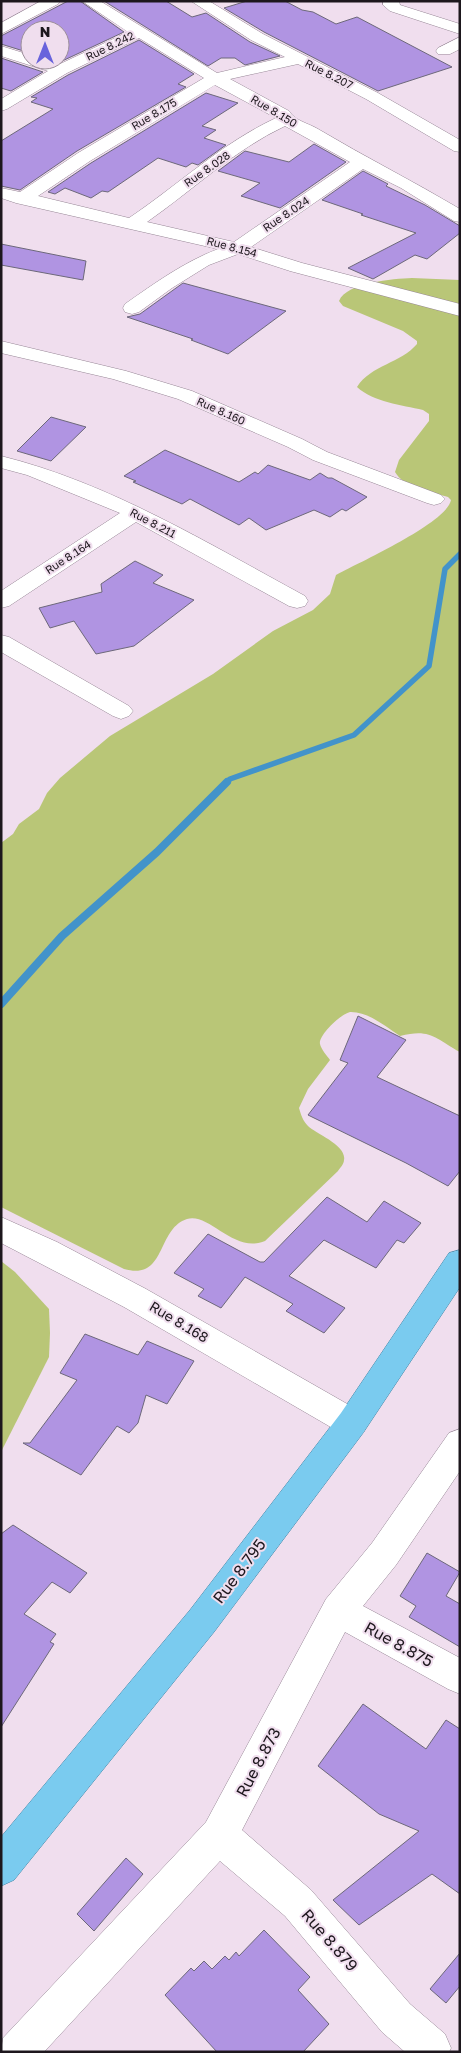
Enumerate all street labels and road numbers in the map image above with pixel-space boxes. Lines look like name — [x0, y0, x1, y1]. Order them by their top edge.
street label: Rue 8.242 — [83, 28, 136, 63]
street label: Rue 8.207 — [303, 56, 356, 91]
street label: Rue 8.150 — [249, 92, 300, 130]
street label: Rue 8.175 — [129, 95, 179, 132]
street label: Rue 8.028 — [181, 148, 232, 189]
street label: Rue 8.024 — [260, 193, 312, 234]
street label: Rue 8.154 — [206, 234, 259, 260]
street label: Rue 8.160 — [195, 394, 248, 427]
street label: Rue 8.211 — [128, 505, 178, 540]
street label: Rue 8.164 — [42, 537, 93, 576]
street label: Rue 8.168 — [147, 1297, 212, 1346]
street label: Rue 8.795 — [208, 1535, 270, 1607]
street label: Rue 8.875 — [361, 1617, 437, 1671]
street label: Rue 8.873 — [231, 1724, 285, 1800]
street label: Rue 8.879 — [298, 1905, 362, 1975]

